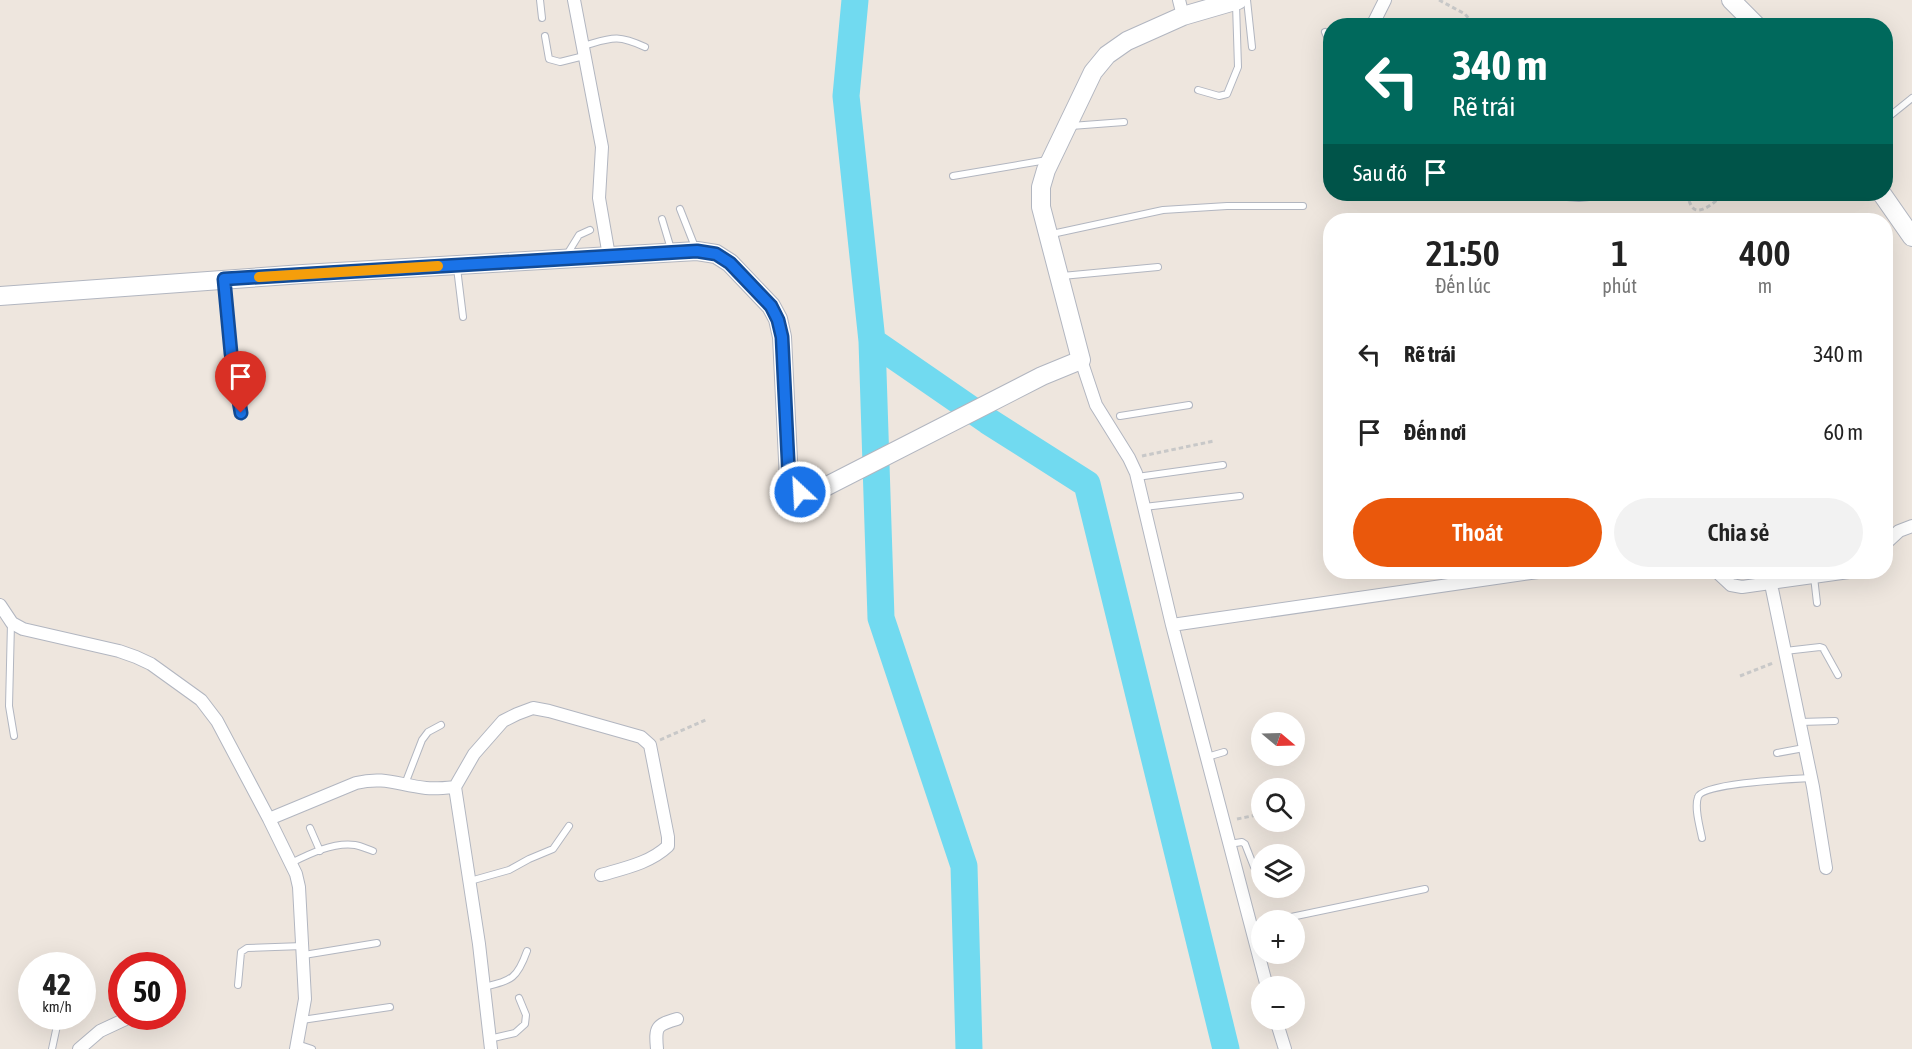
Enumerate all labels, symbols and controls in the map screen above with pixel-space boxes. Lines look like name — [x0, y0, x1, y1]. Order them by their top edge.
text: 340 m — [1452, 41, 1547, 89]
icon: left — [1353, 42, 1431, 120]
text: Rẽ trái — [1452, 91, 1515, 122]
icon: arrive — [1419, 156, 1452, 189]
text: Sau đó — [1353, 160, 1407, 186]
text: 21:50 — [1426, 232, 1500, 274]
text: 1 — [1611, 232, 1628, 274]
text: 400 — [1740, 232, 1790, 274]
text: Đến lúc — [1435, 274, 1490, 297]
text: phút — [1602, 274, 1637, 297]
text: m — [1758, 274, 1772, 297]
icon: left — [1353, 338, 1386, 371]
text: Rẽ trái — [1404, 341, 1456, 367]
text: 340 m — [1813, 341, 1863, 367]
pin — [215, 351, 266, 413]
icon: arrive — [224, 360, 257, 393]
icon: arrive — [1353, 416, 1386, 449]
text: Đến nơi — [1404, 419, 1466, 445]
text: 60 m — [1823, 419, 1863, 445]
position arrow — [768, 460, 832, 524]
button: Thoát — [1353, 498, 1602, 567]
button: Chia sẻ — [1614, 498, 1863, 567]
north arrow — [1251, 712, 1305, 766]
map controls — [1251, 712, 1305, 1030]
button: search — [1251, 778, 1305, 832]
button: layers — [1251, 844, 1305, 898]
button: + — [1251, 910, 1305, 964]
speed limit sign: 50 — [108, 952, 186, 1030]
text: 42 — [43, 967, 71, 1001]
button: − — [1251, 976, 1305, 1030]
text: km/h — [42, 998, 72, 1015]

